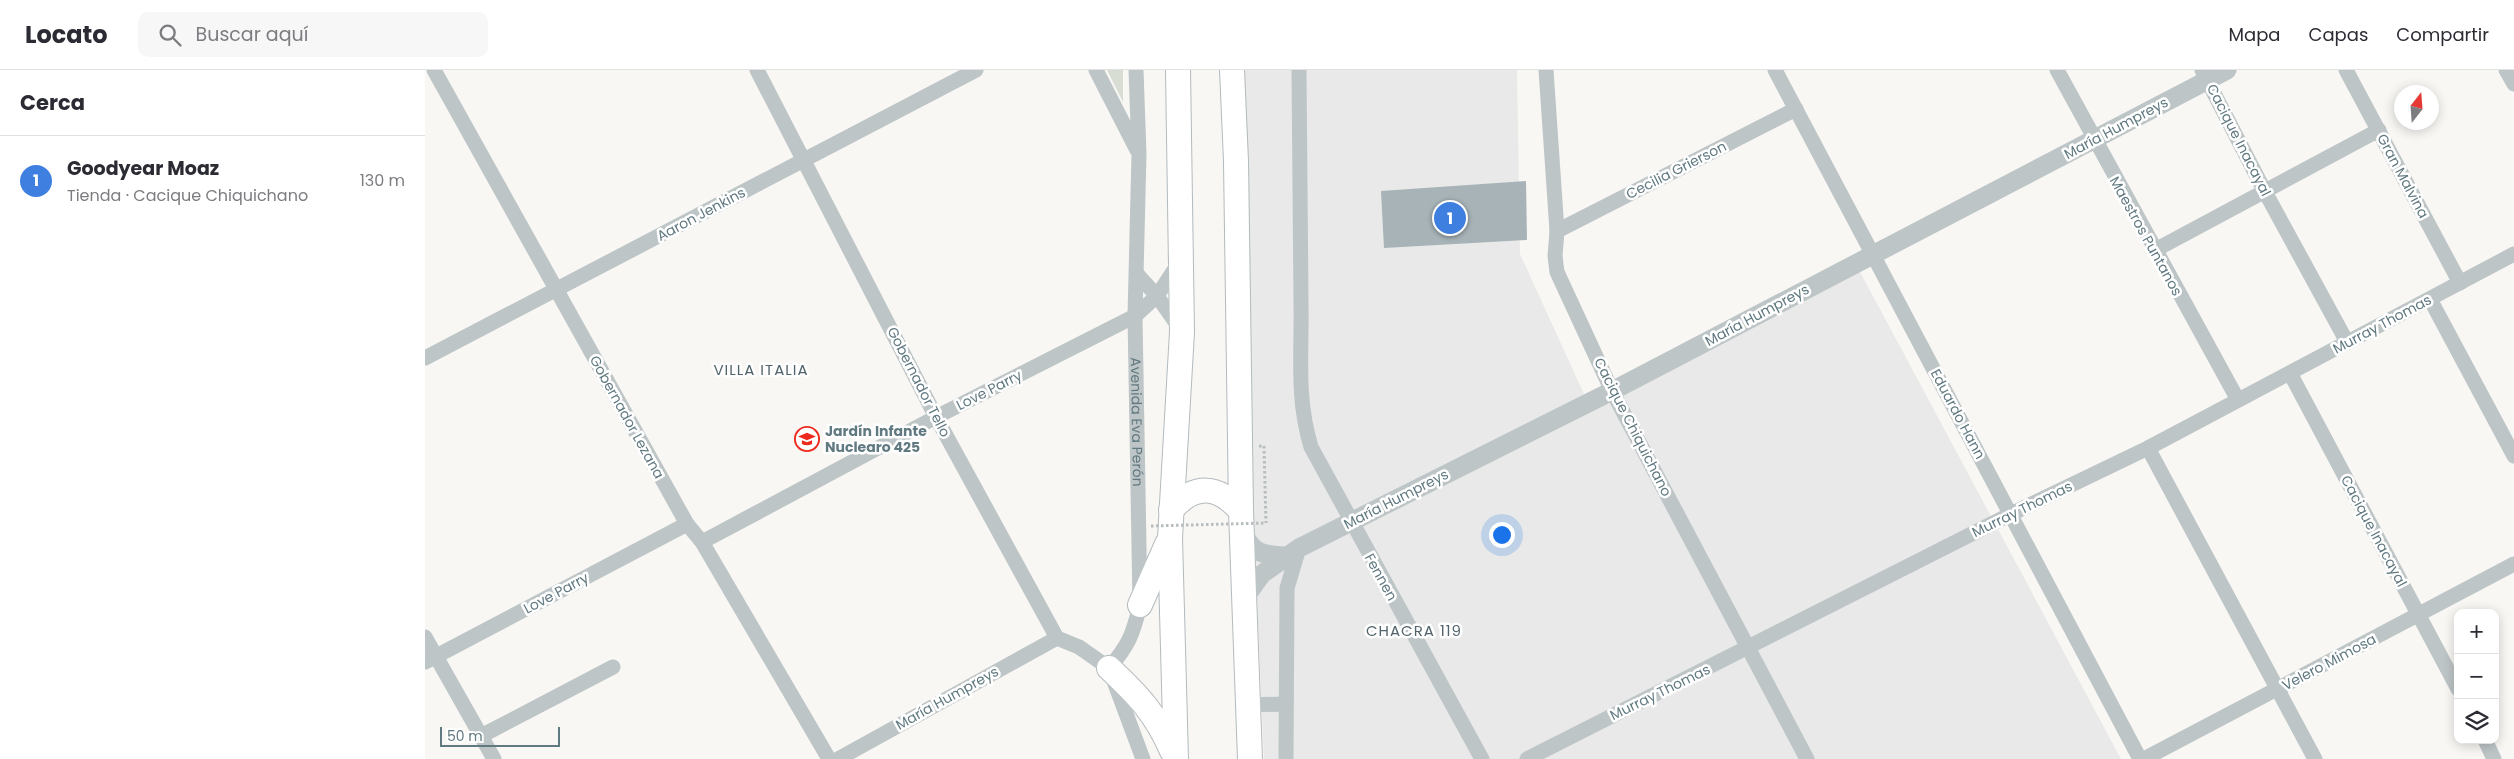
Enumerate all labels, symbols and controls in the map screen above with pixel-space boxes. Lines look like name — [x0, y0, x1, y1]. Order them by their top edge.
search box — [138, 12, 488, 57]
text: Locato — [25, 18, 108, 51]
icon: search — [156, 21, 184, 49]
text: Buscar aquí — [196, 21, 308, 48]
text: Mapa — [2228, 22, 2281, 47]
text: Capas — [2309, 22, 2368, 47]
text: Compartir — [2396, 22, 2489, 47]
street label: Cacique Inacayal — [2202, 80, 2276, 200]
north arrow — [2394, 85, 2439, 130]
text: Cerca — [20, 88, 85, 117]
street label: María Humpreys — [2061, 92, 2171, 164]
street label: Gran Malvina — [2372, 130, 2434, 222]
street label: Cecilia Grierson — [1622, 136, 1730, 204]
text: Goodyear Moaz — [67, 155, 219, 182]
text: 1 — [33, 169, 39, 192]
text: 130 m — [360, 169, 405, 192]
street label: Maestros Puntanos — [2105, 173, 2187, 299]
street label: Aaron Jenkins — [653, 182, 749, 246]
text: Tienda · Cacique Chiquichano — [67, 184, 308, 207]
pin: 1 — [1434, 199, 1466, 237]
street label: María Humpreys — [1702, 279, 1812, 351]
street label: Murray Thomas — [2329, 290, 2435, 358]
street label: Gobernador Tello — [883, 323, 955, 441]
street label: Gobernador Lezana — [585, 352, 669, 482]
street label: Cacique Chiquichano — [1589, 354, 1677, 500]
street label: Avenida Eva Perón — [1126, 357, 1148, 487]
district label: VILLA ITALIA — [713, 359, 809, 380]
street label: Love Parry — [953, 365, 1025, 415]
street label: Eduardo Hann — [1926, 365, 1990, 463]
place label: Jardín Infante Nuclearo 425 — [825, 421, 927, 457]
school or university icon: Jardín Infante Nuclearo 425 — [794, 426, 820, 452]
street label: María Humpreys — [1340, 464, 1452, 534]
street label: Cacique Inacayal — [2336, 472, 2412, 590]
street label: Murray Thomas — [1969, 476, 2075, 542]
your location — [1489, 522, 1515, 548]
street label: Fennen — [1360, 550, 1402, 604]
street label: Love Parry — [520, 567, 592, 619]
map controls — [2454, 609, 2499, 744]
button: + — [2454, 609, 2499, 654]
district label: CHACRA 119 — [1366, 620, 1462, 641]
street label: Velero Mimosa — [2278, 629, 2380, 695]
button: − — [2454, 654, 2499, 699]
street label: Murray Thomas — [1607, 659, 1713, 725]
street label: María Humpreys — [892, 661, 1002, 735]
button: layers — [2454, 699, 2499, 744]
scale bar — [440, 724, 560, 747]
text: 50 m — [447, 726, 483, 746]

